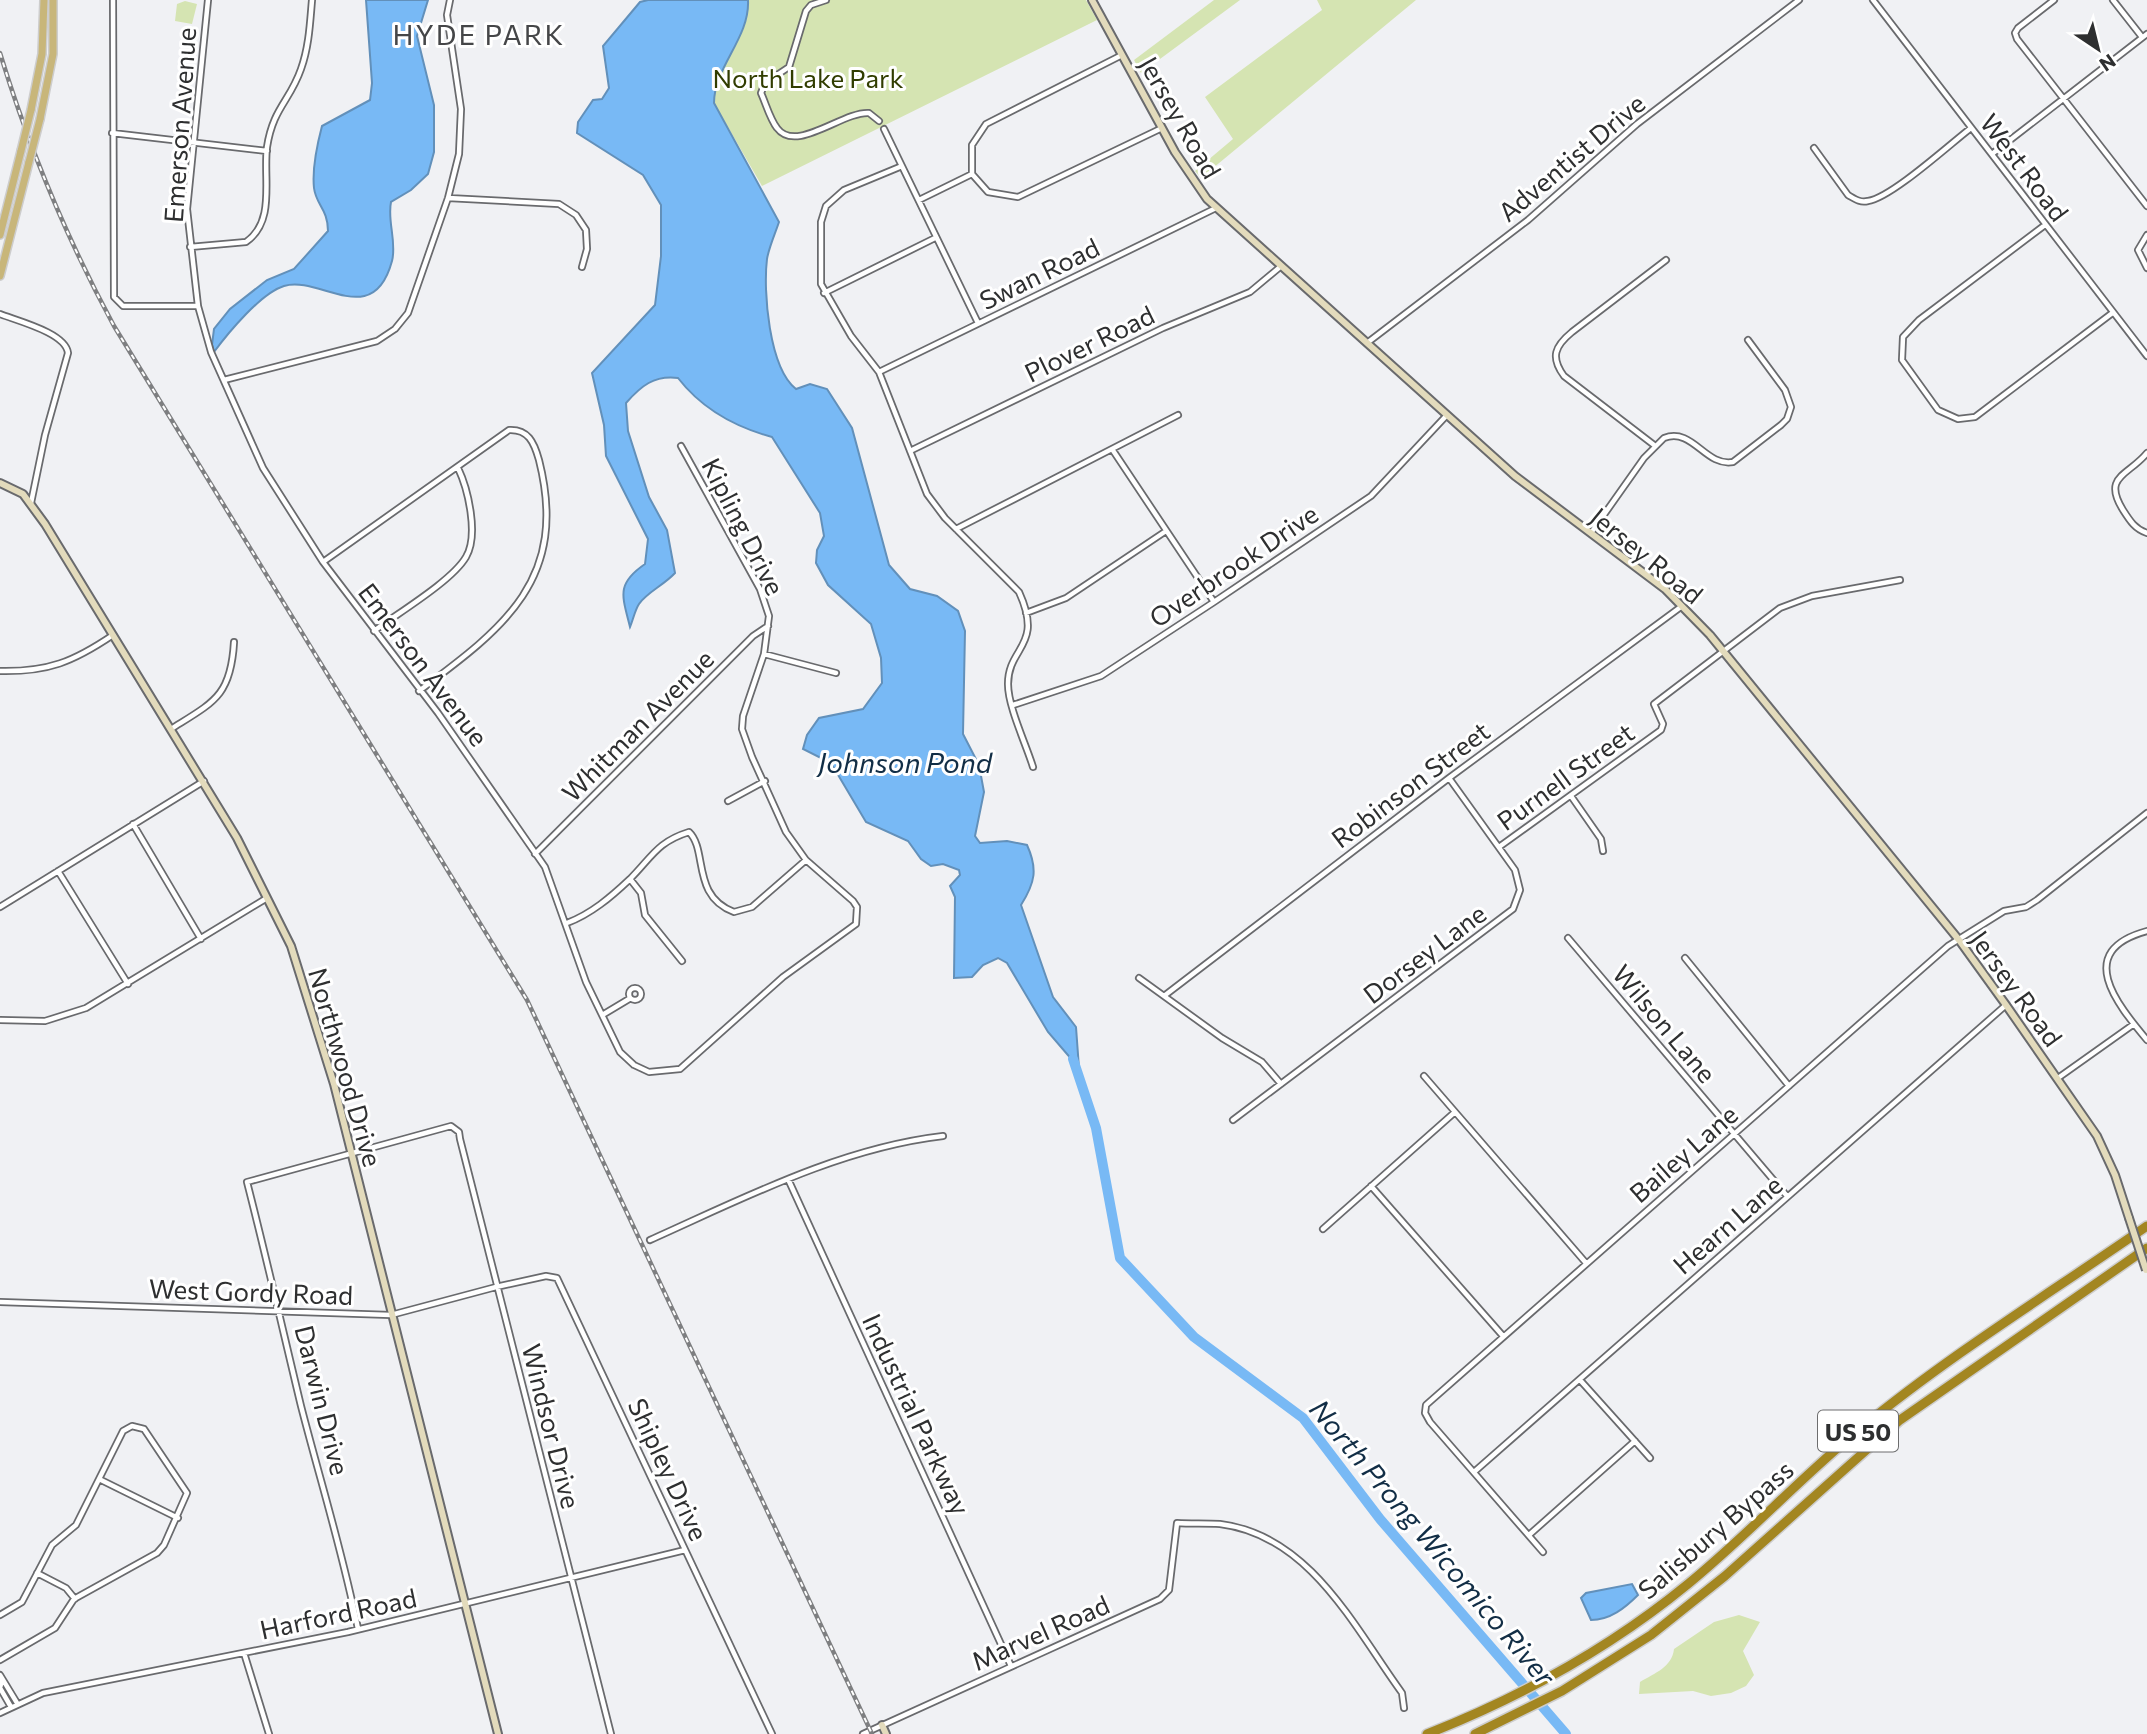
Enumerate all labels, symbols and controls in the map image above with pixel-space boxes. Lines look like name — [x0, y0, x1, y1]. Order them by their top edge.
north arrow — [2063, 14, 2133, 84]
district label: HYDE PARK — [393, 17, 565, 51]
street label: Emerson Avenue — [157, 26, 201, 224]
text: N — [2096, 50, 2120, 77]
street label: Jersey Road — [1134, 51, 1228, 183]
park label: North Lake Park — [712, 62, 904, 93]
street label: Adventist Drive — [1492, 87, 1650, 227]
street label: West Road — [1975, 107, 2075, 227]
street label: Swan Road — [974, 231, 1104, 315]
street label: Plover Road — [1019, 298, 1159, 388]
street label: Kipling Drive — [696, 452, 792, 600]
street label: Overbrook Drive — [1143, 497, 1323, 633]
street label: Jersey Road — [1585, 500, 1709, 610]
street label: Emerson Avenue — [353, 577, 495, 751]
street label: Whitman Avenue — [555, 643, 719, 807]
street label: Robinson Street — [1325, 715, 1495, 853]
street label: Purnell Street — [1491, 716, 1639, 836]
water label: Johnson Pond — [815, 745, 994, 779]
street label: Dorsey Lane — [1357, 897, 1491, 1009]
street label: Jersey Road — [1965, 924, 2069, 1052]
street label: Wilson Lane — [1607, 958, 1723, 1088]
street label: Northwood Drive — [303, 964, 389, 1170]
street label: Bailey Lane — [1623, 1098, 1743, 1208]
street label: Hearn Lane — [1666, 1168, 1788, 1280]
street label: West Gordy Road — [148, 1272, 354, 1310]
street label: Industrial Parkway — [857, 1309, 977, 1519]
street label: Darwin Drive — [289, 1322, 357, 1478]
street label: Windsor Drive — [517, 1340, 587, 1512]
water label: North Prong Wicomico River — [1303, 1392, 1563, 1693]
street label: Shipley Drive — [623, 1393, 715, 1545]
road number: US 50 — [1818, 1410, 1898, 1451]
street label: Salisbury Bypass — [1631, 1453, 1799, 1605]
street label: Harford Road — [257, 1581, 419, 1645]
street label: Marvel Road — [966, 1588, 1114, 1676]

